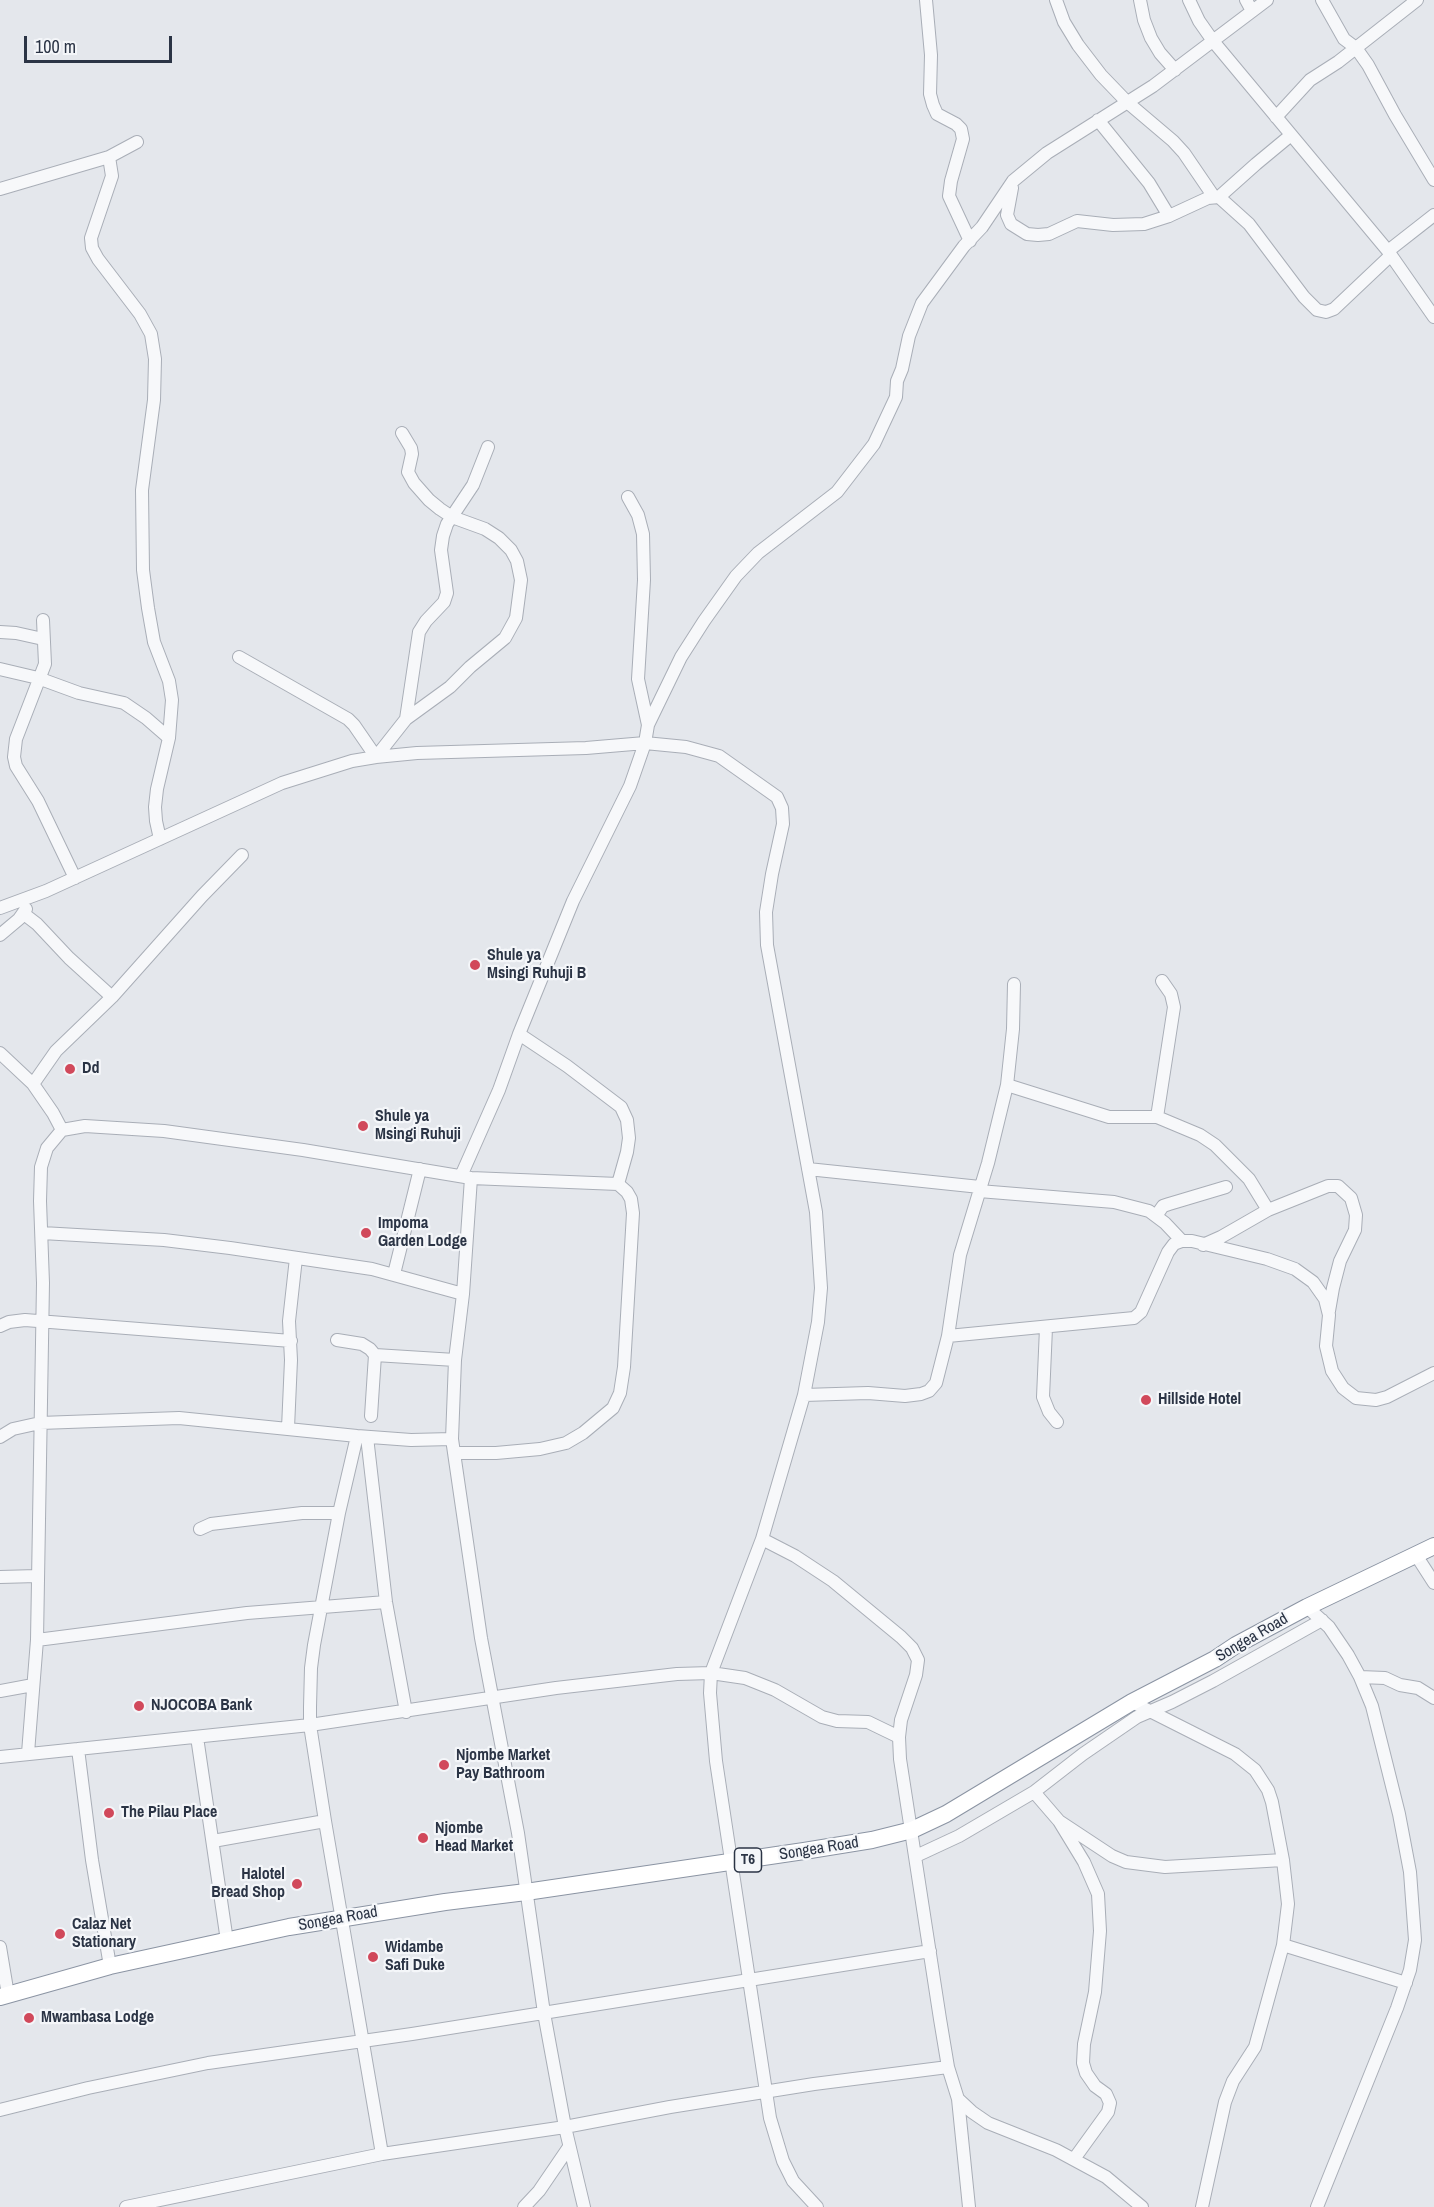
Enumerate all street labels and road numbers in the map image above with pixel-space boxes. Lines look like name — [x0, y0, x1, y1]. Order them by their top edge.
street label: Songea Road — [1212, 1610, 1292, 1666]
street label: Songea Road — [778, 1833, 860, 1865]
road number: T6 — [734, 1848, 762, 1872]
street label: Songea Road — [297, 1903, 379, 1935]

